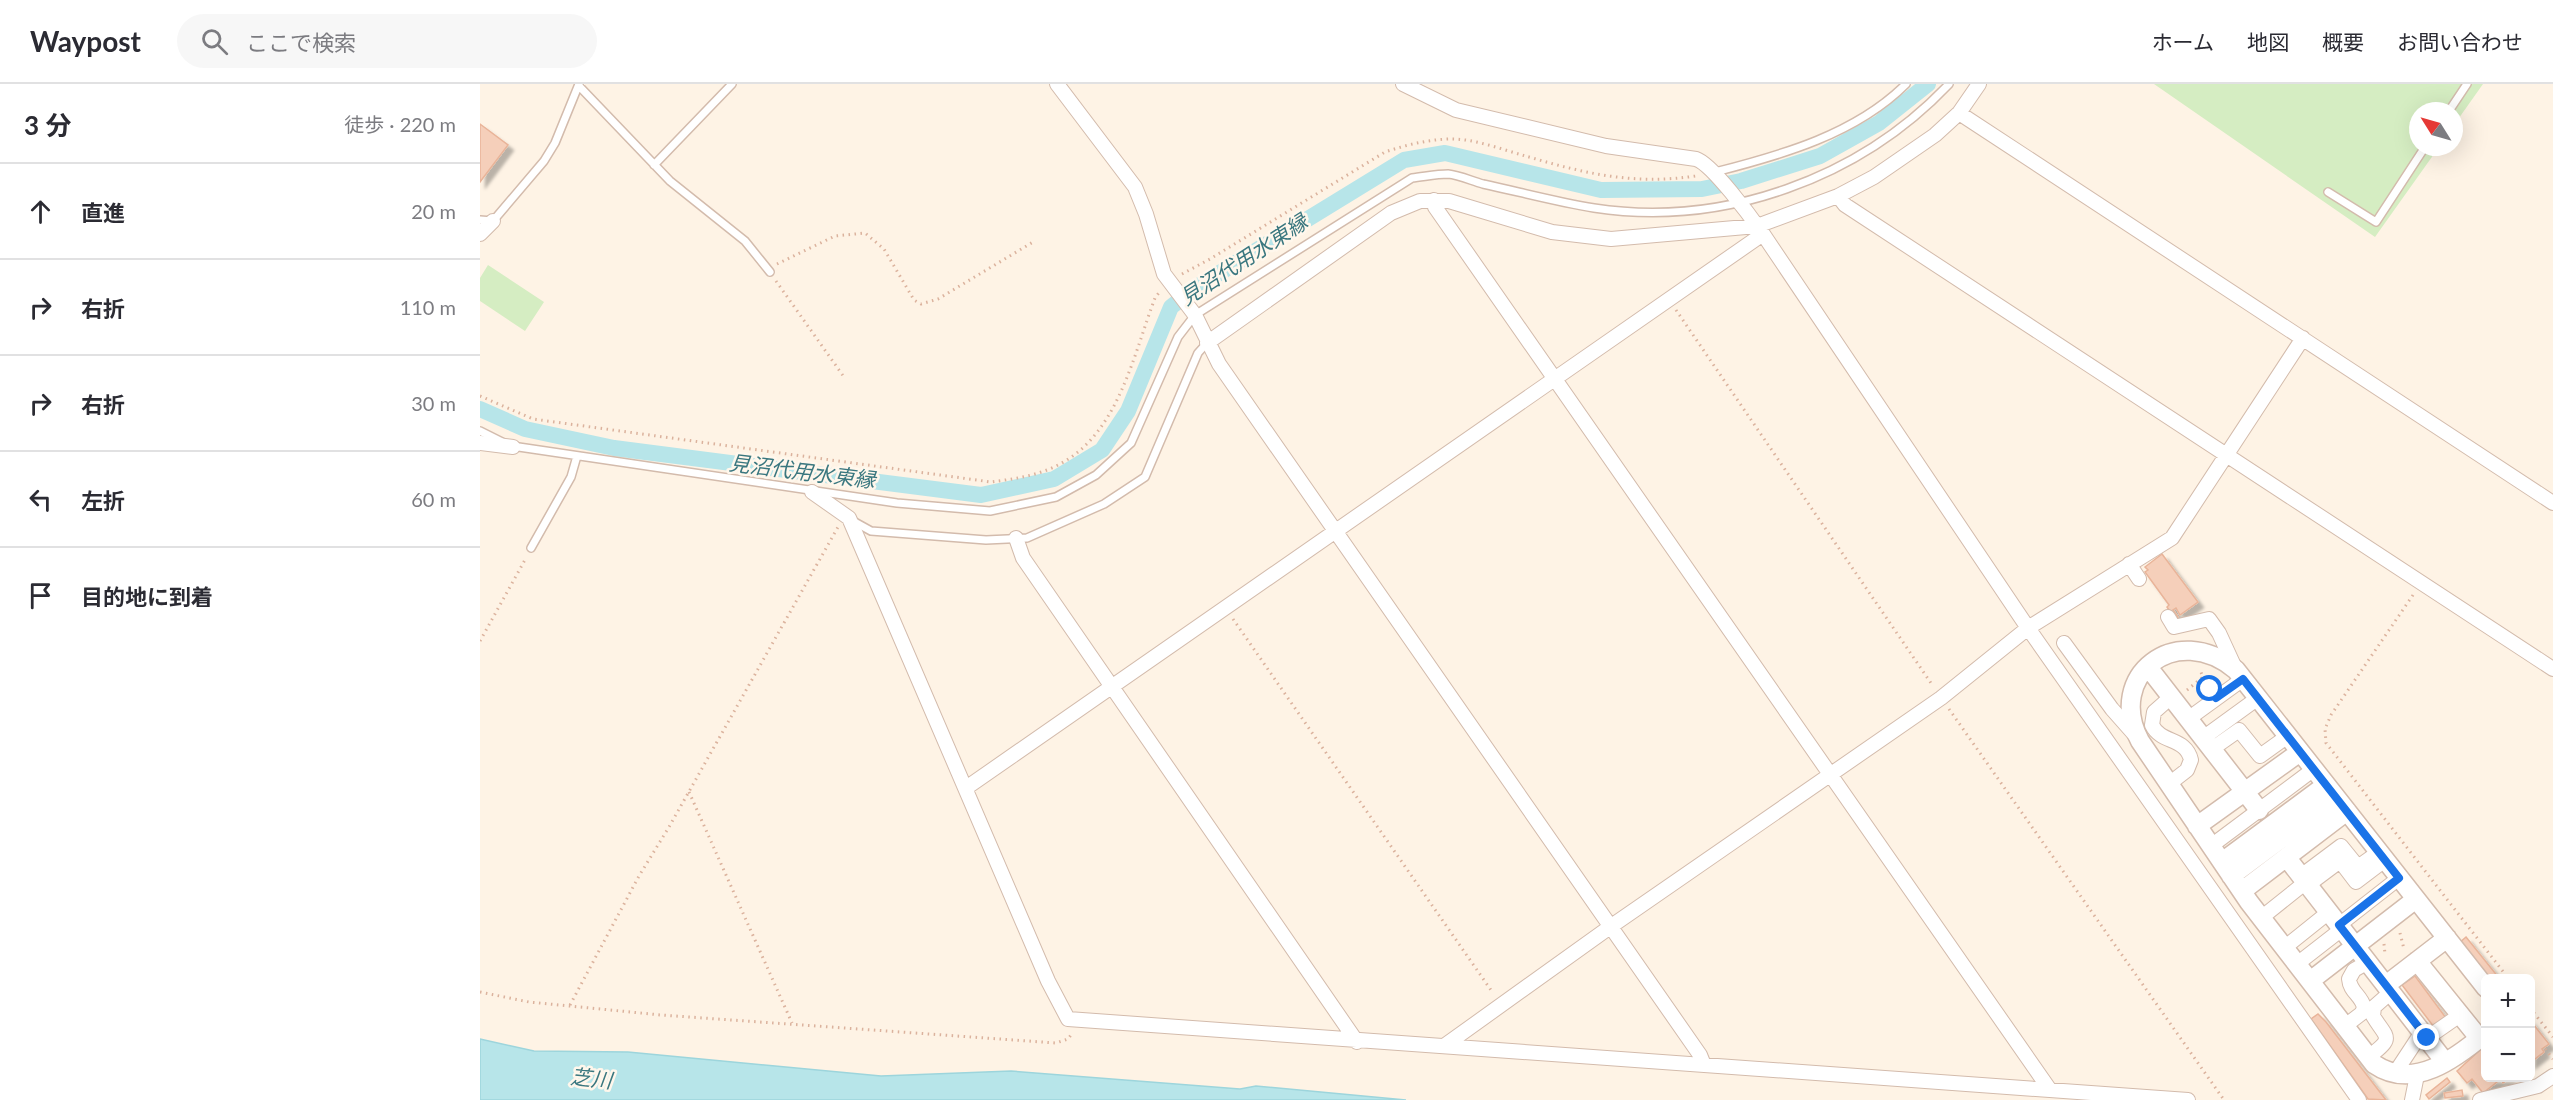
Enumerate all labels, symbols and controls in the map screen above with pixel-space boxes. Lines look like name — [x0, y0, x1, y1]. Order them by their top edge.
search box — [177, 14, 597, 68]
text: Waypost — [30, 24, 141, 58]
icon: search — [198, 25, 231, 58]
text: ここで検索 — [246, 29, 356, 56]
text: ホーム — [2152, 29, 2214, 54]
text: 地図 — [2247, 29, 2289, 54]
text: 概要 — [2322, 29, 2364, 54]
text: お問い合わせ — [2397, 29, 2523, 54]
north arrow — [2409, 102, 2463, 156]
text: 3 分 — [24, 109, 71, 141]
text: 徒歩 · 220 m — [344, 112, 456, 136]
icon: ahead — [24, 195, 57, 228]
text: 直進 — [81, 199, 125, 226]
text: 20 m — [411, 199, 456, 223]
water label: 見沼代用水東縁 — [1175, 207, 1313, 309]
icon: right — [24, 291, 57, 324]
text: 右折 — [81, 295, 125, 322]
text: 110 m — [400, 295, 456, 319]
icon: right — [24, 387, 57, 420]
text: 右折 — [81, 391, 125, 418]
text: 30 m — [411, 391, 456, 415]
water label: 見沼代用水東縁 — [728, 449, 879, 492]
icon: left — [24, 483, 57, 516]
text: 左折 — [81, 487, 125, 514]
text: 60 m — [411, 487, 456, 511]
icon: arrive — [24, 579, 57, 612]
text: 目的地に到着 — [81, 583, 213, 610]
route start — [2196, 675, 2222, 701]
map controls — [2481, 974, 2535, 1082]
button: + — [2481, 974, 2535, 1028]
route end — [2413, 1024, 2439, 1050]
button: − — [2481, 1028, 2535, 1082]
water label: 芝川 — [569, 1063, 615, 1092]

